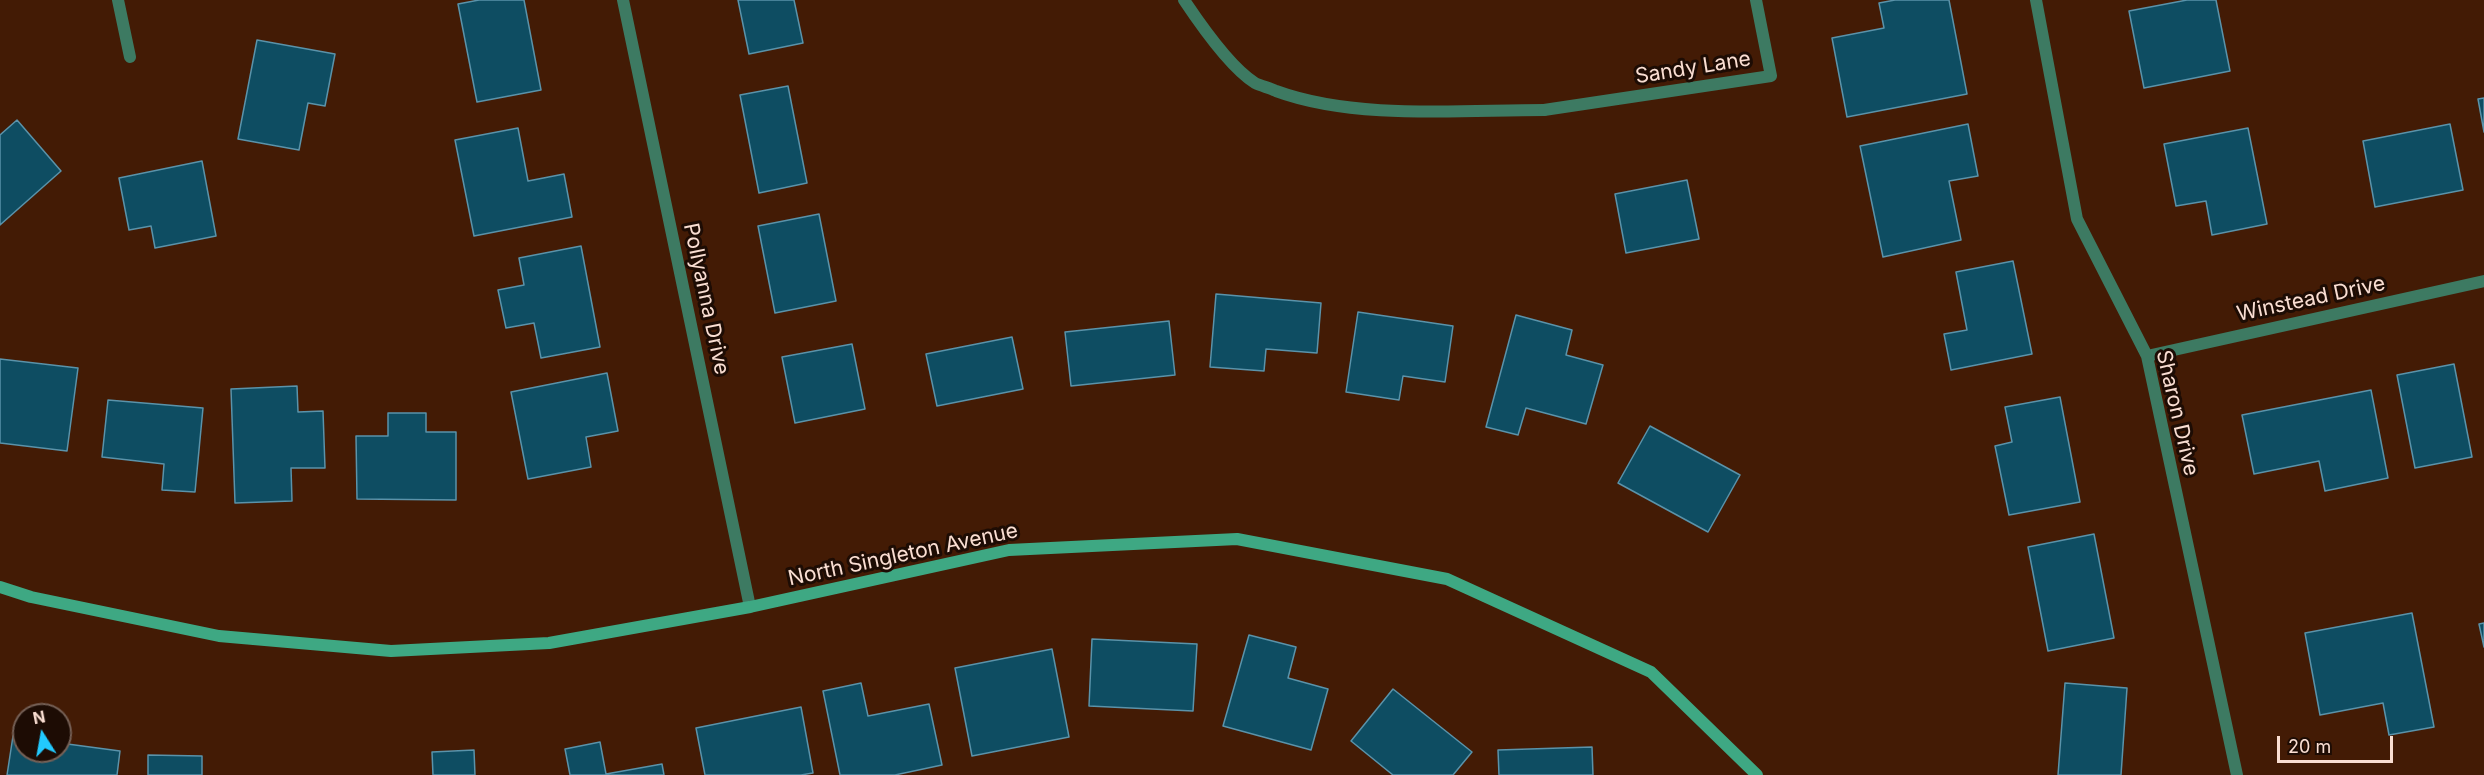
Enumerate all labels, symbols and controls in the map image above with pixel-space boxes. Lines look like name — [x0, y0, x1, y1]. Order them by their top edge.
street label: Sandy Lane — [1633, 46, 1753, 90]
street label: Pollyanna Drive — [678, 221, 734, 377]
street label: Winstead Drive — [2235, 271, 2387, 327]
street label: Sharon Drive — [2150, 348, 2204, 478]
street label: North Singleton Avenue — [786, 518, 1020, 592]
north arrow — [12, 703, 72, 763]
text: N — [31, 706, 47, 728]
scale bar — [2280, 724, 2396, 762]
text: 20 m — [2288, 736, 2331, 757]

